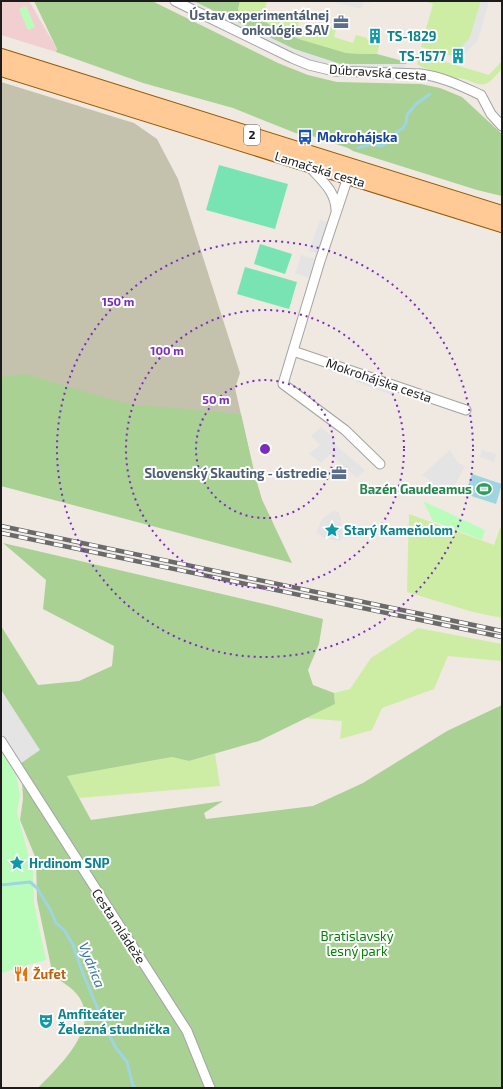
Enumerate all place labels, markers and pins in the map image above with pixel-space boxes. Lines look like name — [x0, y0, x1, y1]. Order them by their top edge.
place label: Ústav experimentálnej onkológie SAV — [189, 6, 330, 38]
office icon: Ústav experimentálnej onkológie SAV — [332, 13, 350, 31]
building icon: TS-1829 — [366, 27, 384, 45]
place label: TS-1829 — [387, 28, 436, 44]
building icon: TS-1577 — [449, 47, 467, 65]
place label: TS-1577 — [399, 48, 446, 64]
bus stop icon: Mokrohájska — [296, 128, 314, 146]
place label: Mokrohájska — [317, 129, 397, 145]
centre of rings — [258, 442, 272, 456]
office icon: Slovenský Skauting - ústredie — [330, 464, 348, 482]
place label: Slovenský Skauting - ústredie — [144, 465, 327, 481]
sports icon: Bazén Gaudeamus — [475, 480, 493, 498]
place label: Bazén Gaudeamus — [359, 481, 472, 497]
place icon: Starý Kameňolom — [323, 521, 341, 539]
place label: Starý Kameňolom — [344, 522, 453, 538]
place icon: Hrdinom SNP — [8, 854, 26, 872]
place label: Hrdinom SNP — [29, 855, 110, 871]
restaurant icon: Žufet — [12, 965, 30, 983]
place label: Žufet — [33, 966, 67, 982]
place label: Amfiteáter Železná studnička — [58, 1006, 170, 1037]
theatre icon: Amfiteáter Železná studnička — [37, 1012, 55, 1030]

